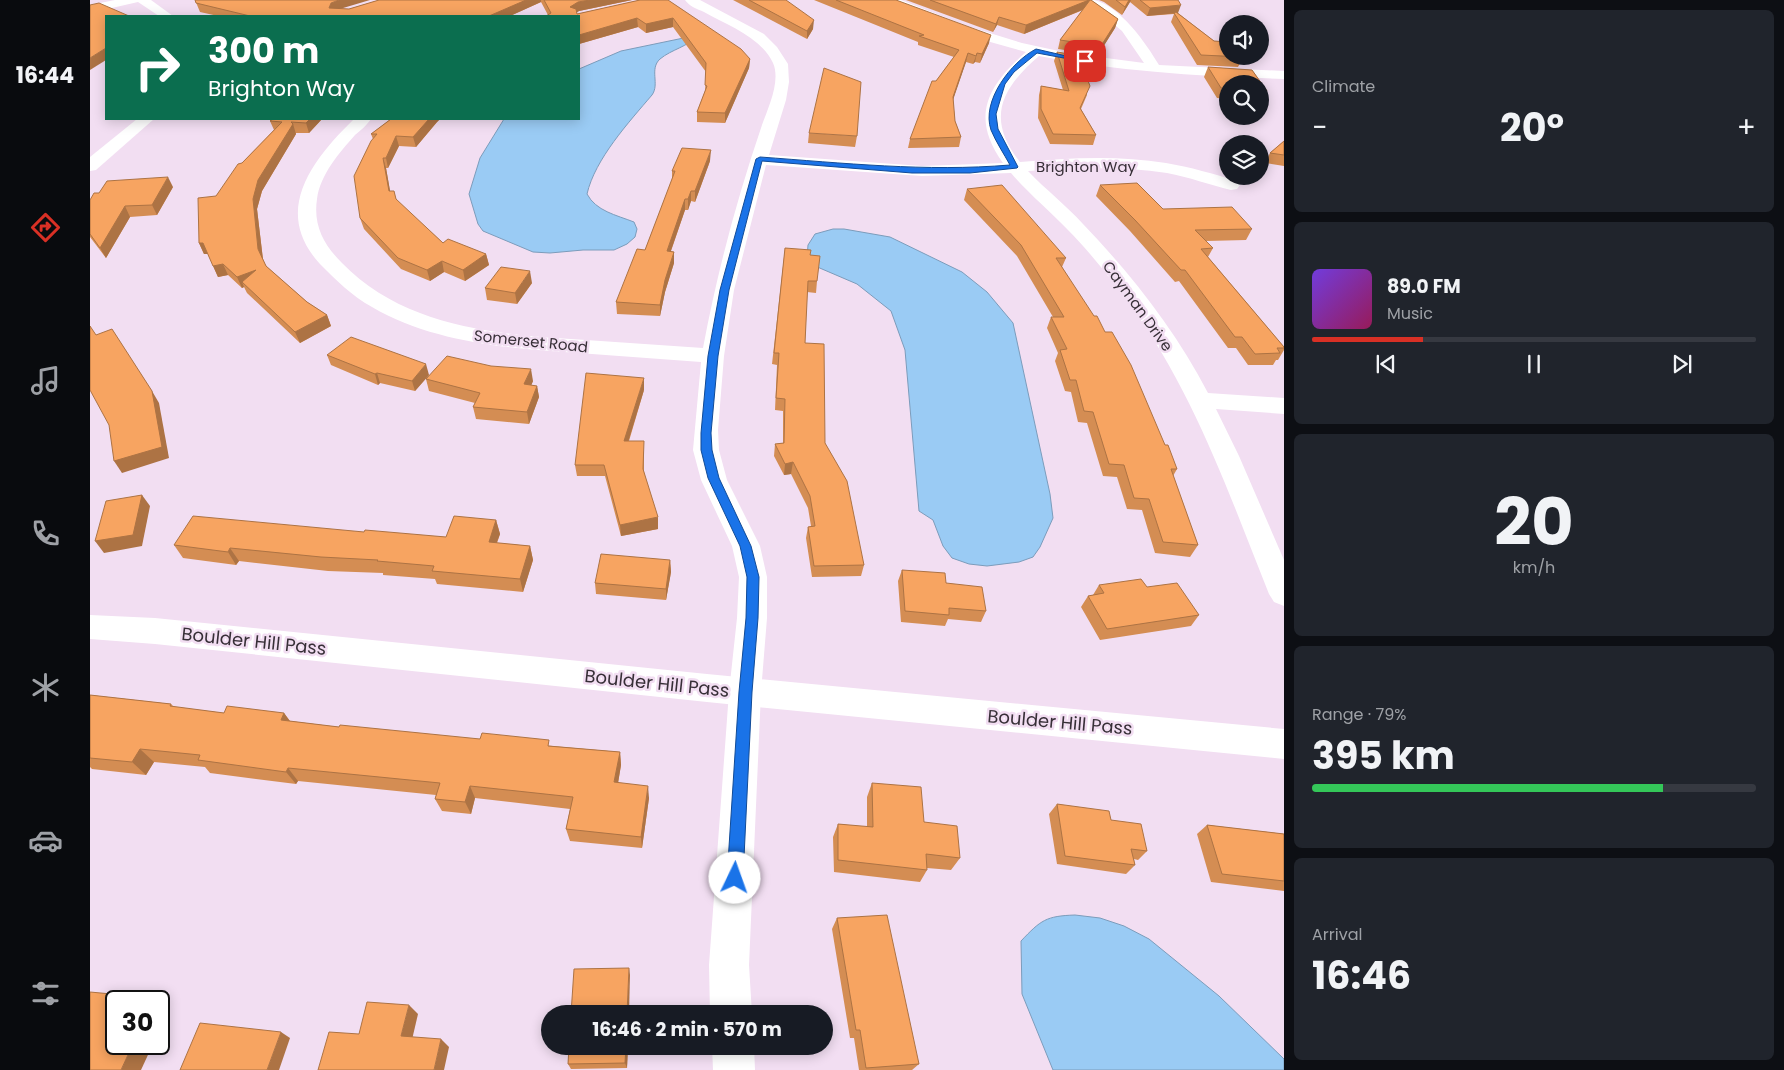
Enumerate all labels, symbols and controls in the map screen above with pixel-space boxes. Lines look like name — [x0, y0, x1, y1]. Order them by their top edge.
map controls — [1219, 15, 1269, 185]
button: sound — [1219, 15, 1269, 65]
text: 300 m — [208, 26, 319, 75]
icon: right — [125, 35, 190, 100]
pin — [1064, 40, 1106, 82]
icon: arrive — [1071, 47, 1099, 75]
text: 16:44 — [16, 60, 74, 91]
text: Brighton Way — [208, 73, 355, 104]
button: search — [1219, 75, 1269, 125]
text: Climate — [1312, 75, 1375, 98]
text: 20° — [1500, 101, 1564, 154]
text: − — [1312, 108, 1327, 147]
text: + — [1737, 108, 1756, 147]
button: layers — [1219, 135, 1269, 185]
street label: Brighton Way — [1036, 156, 1137, 177]
icon: directions — [28, 210, 63, 245]
street label: Cayman Drive — [1098, 257, 1178, 355]
text: 89.0 FM — [1387, 273, 1461, 300]
text: Music — [1387, 302, 1433, 325]
street label: Somerset Road — [473, 325, 589, 357]
icon: previous — [1372, 350, 1400, 378]
icon: pause — [1520, 350, 1548, 378]
icon: next — [1668, 350, 1696, 378]
icon: music — [28, 363, 63, 398]
text: 20 — [1494, 477, 1574, 568]
icon: phone — [28, 516, 63, 551]
text: km/h — [1513, 556, 1555, 579]
street label: Boulder Hill Pass — [180, 621, 328, 661]
street label: Boulder Hill Pass — [583, 663, 731, 703]
icon: climate — [28, 670, 63, 705]
street label: Boulder Hill Pass — [987, 703, 1133, 741]
text: Range · 79% — [1312, 703, 1406, 726]
text: 395 km — [1312, 729, 1455, 782]
icon: car — [28, 823, 63, 858]
position arrow — [708, 851, 760, 903]
text: Arrival — [1312, 923, 1362, 946]
text: 16:46 — [1312, 949, 1411, 1002]
icon: filters — [28, 976, 63, 1011]
speed limit sign: 30 — [105, 990, 170, 1055]
text: 16:46 · 2 min · 570 m — [592, 1016, 782, 1043]

